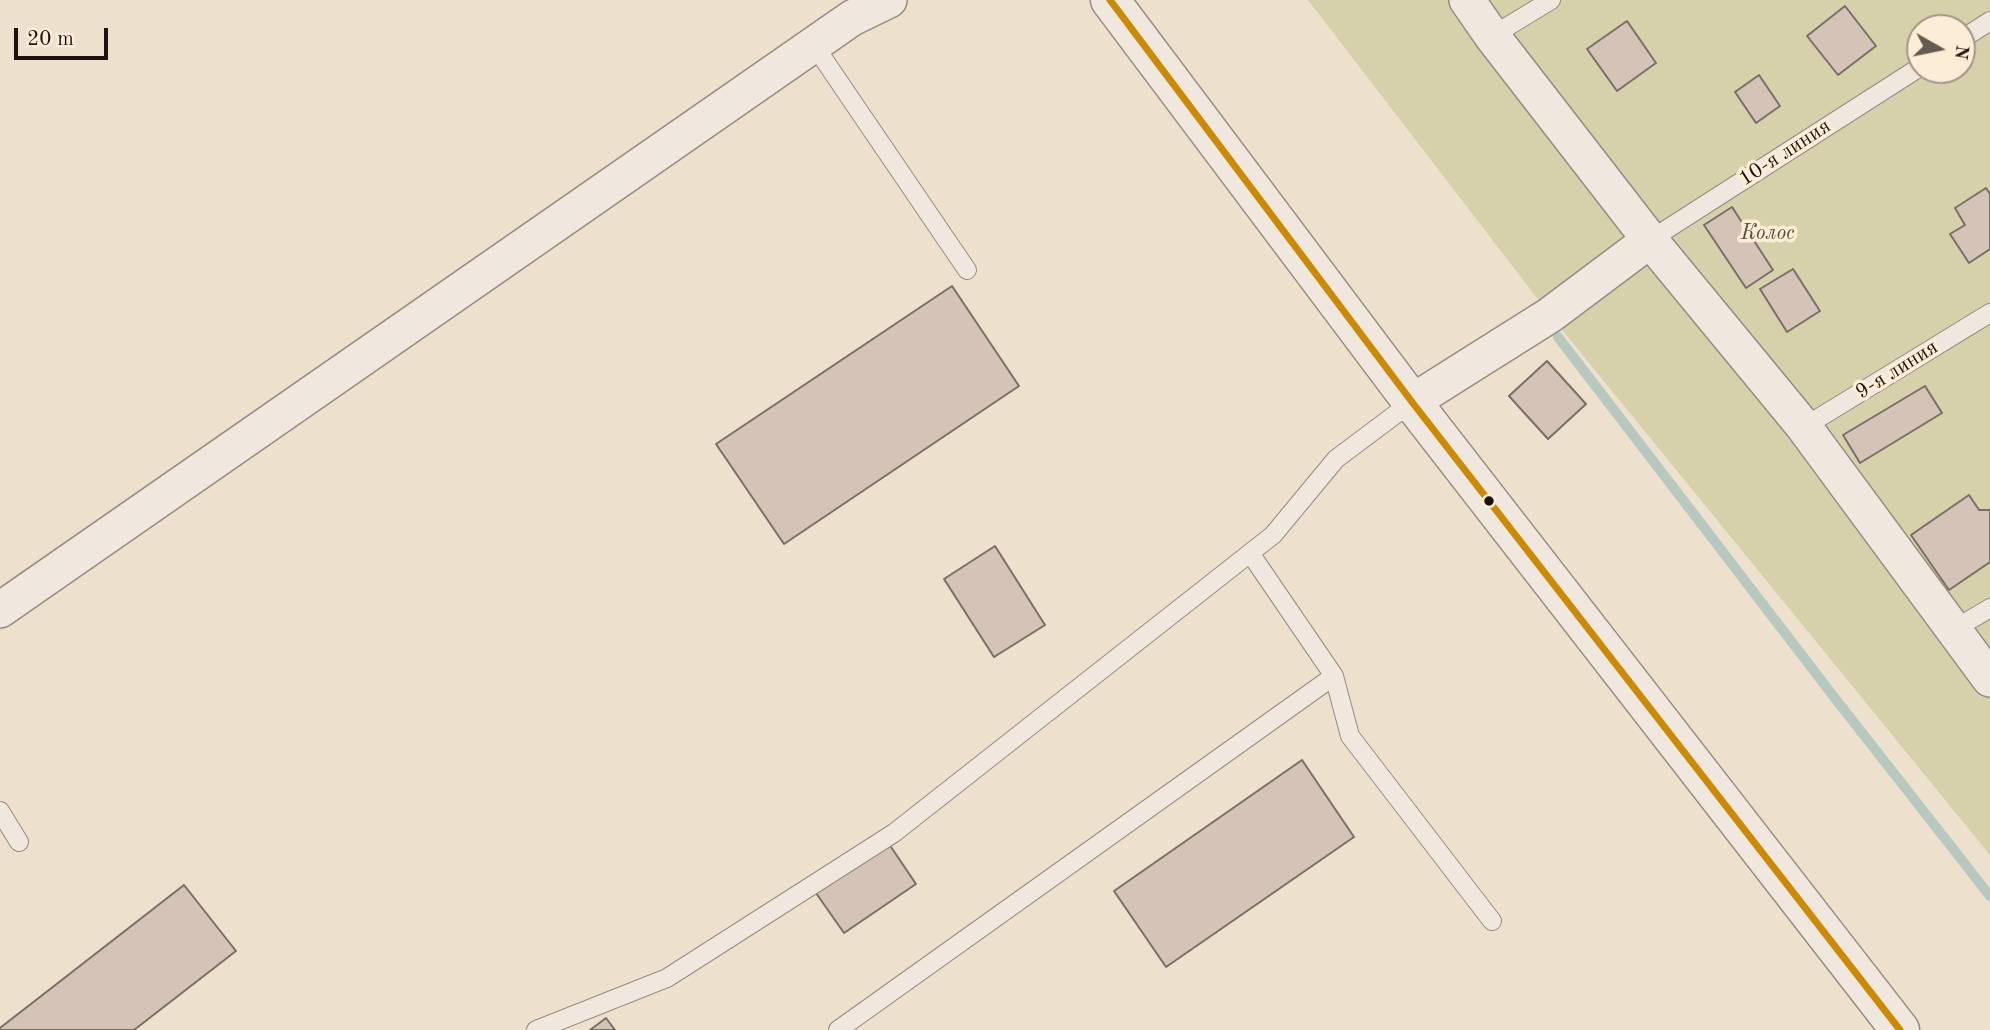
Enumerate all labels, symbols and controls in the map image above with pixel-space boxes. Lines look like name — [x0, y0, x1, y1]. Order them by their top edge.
scale bar — [18, 14, 112, 58]
north arrow — [1906, 14, 1976, 84]
text: 20 m — [27, 29, 74, 50]
text: N — [1950, 43, 1971, 61]
street label: 10-я линия — [1734, 114, 1836, 192]
park label: Колос — [1741, 220, 1795, 246]
street label: 9-я линия — [1851, 335, 1943, 405]
unlabelled marker — [1482, 494, 1496, 508]

